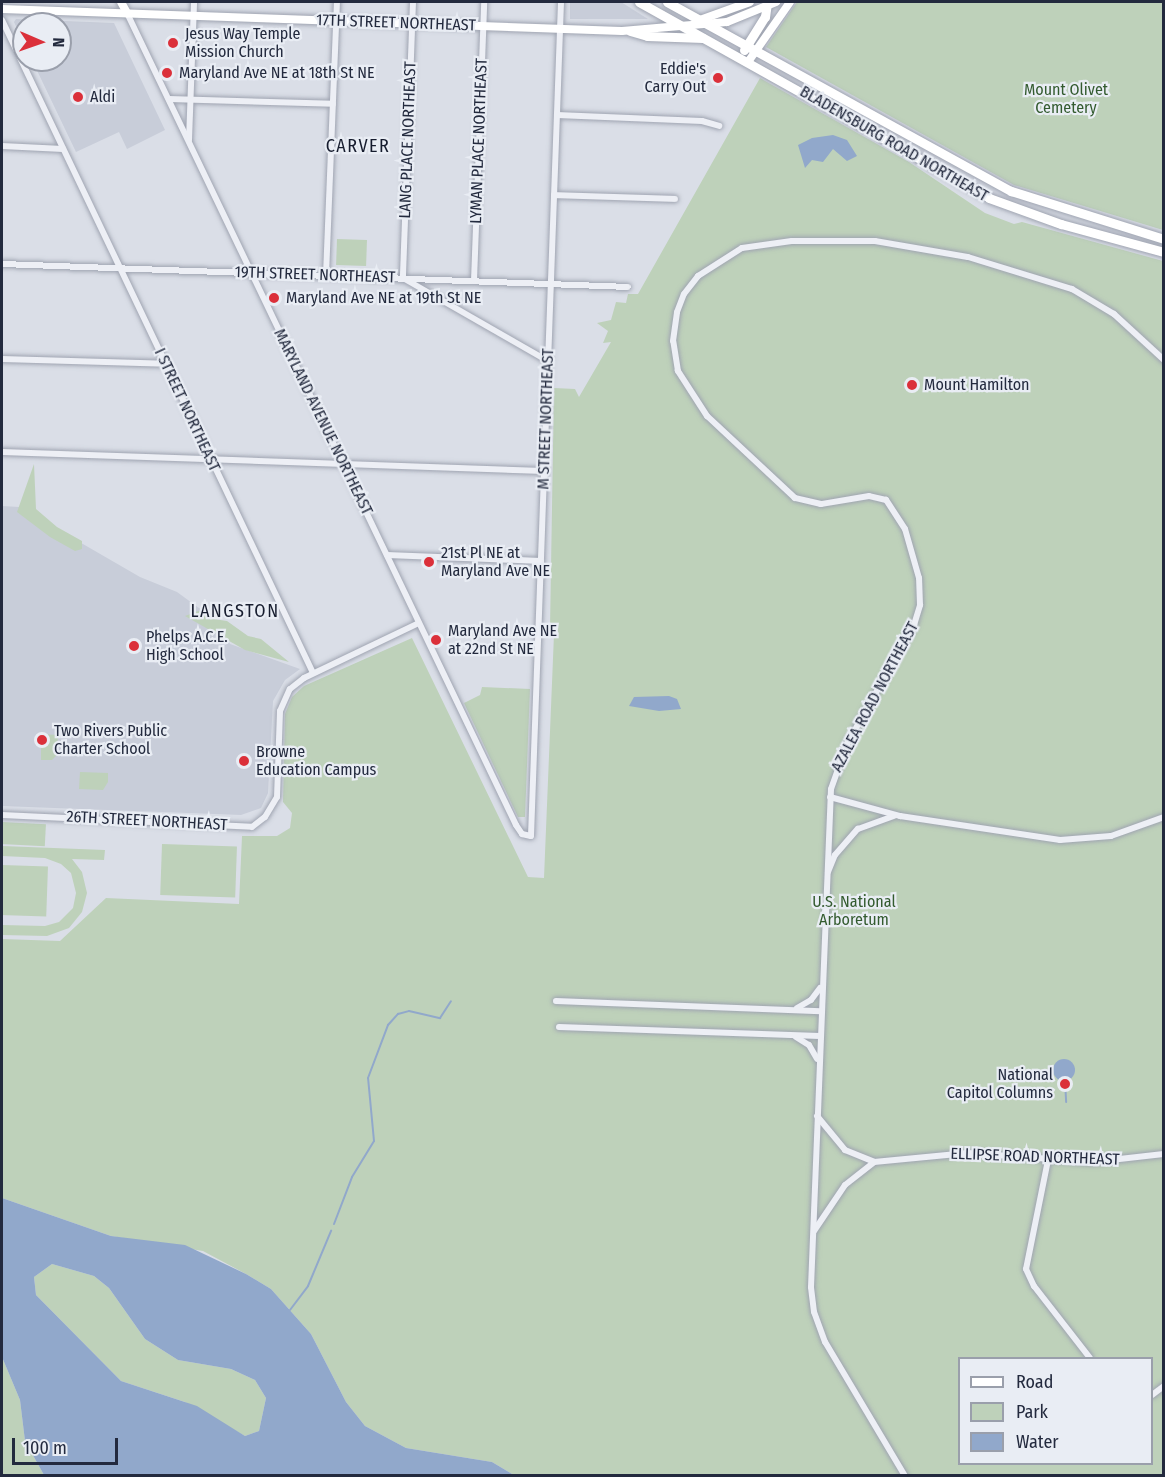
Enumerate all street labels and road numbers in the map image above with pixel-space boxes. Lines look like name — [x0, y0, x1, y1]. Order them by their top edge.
street label: 17TH STREET NORTHEAST — [316, 11, 476, 35]
street label: LYMAN PLACE NORTHEAST — [467, 58, 491, 224]
street label: LANG PLACE NORTHEAST — [396, 61, 420, 219]
street label: BLADENSBURG ROAD NORTHEAST — [796, 82, 992, 206]
street label: 19TH STREET NORTHEAST — [234, 263, 396, 287]
street label: MARYLAND AVENUE NORTHEAST — [269, 326, 377, 518]
street label: I STREET NORTHEAST — [150, 345, 224, 475]
street label: M STREET NORTHEAST — [534, 348, 558, 490]
street label: AZALEA ROAD NORTHEAST — [827, 619, 923, 775]
street label: 26TH STREET NORTHEAST — [66, 807, 228, 835]
street label: ELLIPSE ROAD NORTHEAST — [950, 1144, 1120, 1170]

